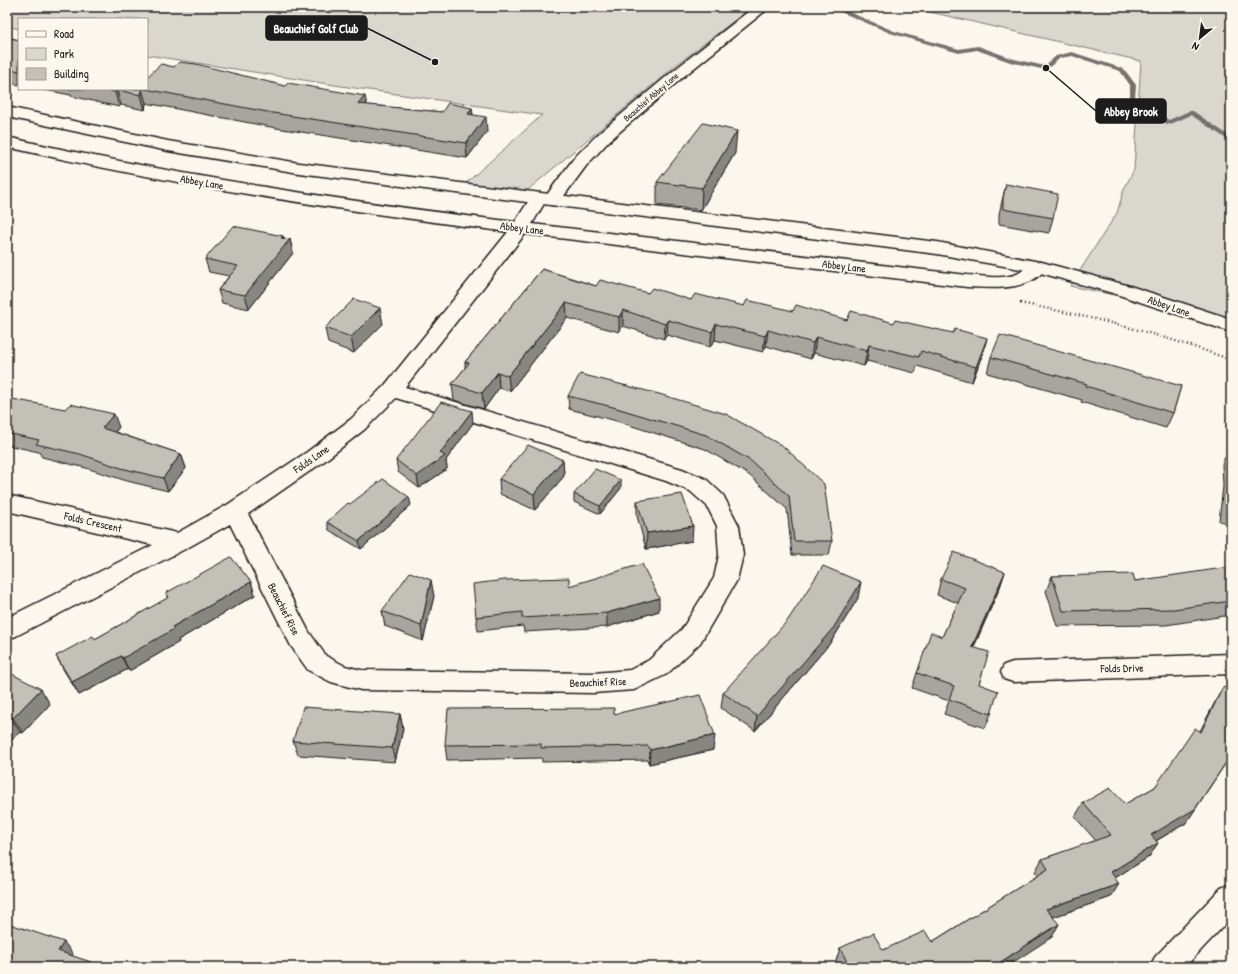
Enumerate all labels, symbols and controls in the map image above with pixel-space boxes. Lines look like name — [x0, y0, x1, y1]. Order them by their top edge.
callout: Beauchief Golf Club — [266, 16, 367, 40]
legend — [18, 18, 148, 90]
north arrow — [1180, 18, 1220, 58]
text: Beauchief Golf Club — [274, 20, 359, 37]
text: Road — [54, 25, 74, 42]
text: N — [1189, 39, 1201, 54]
text: Park — [54, 45, 74, 62]
text: Building — [54, 65, 89, 82]
street label: Beauchief Abbey Lane — [621, 69, 681, 124]
callout: Abbey Brook — [1096, 99, 1166, 123]
text: Abbey Brook — [1104, 103, 1158, 121]
street label: Abbey Lane — [179, 171, 225, 193]
street label: Abbey Lane — [499, 218, 545, 238]
street label: Abbey Lane — [821, 256, 867, 276]
street label: Abbey Lane — [1146, 292, 1193, 320]
street label: Folds Lane — [290, 441, 332, 477]
street label: Folds Crescent — [62, 508, 123, 535]
street label: Beauchief Rise — [265, 580, 303, 638]
street label: Folds Drive — [1099, 661, 1144, 675]
street label: Beauchief Rise — [569, 674, 627, 690]

